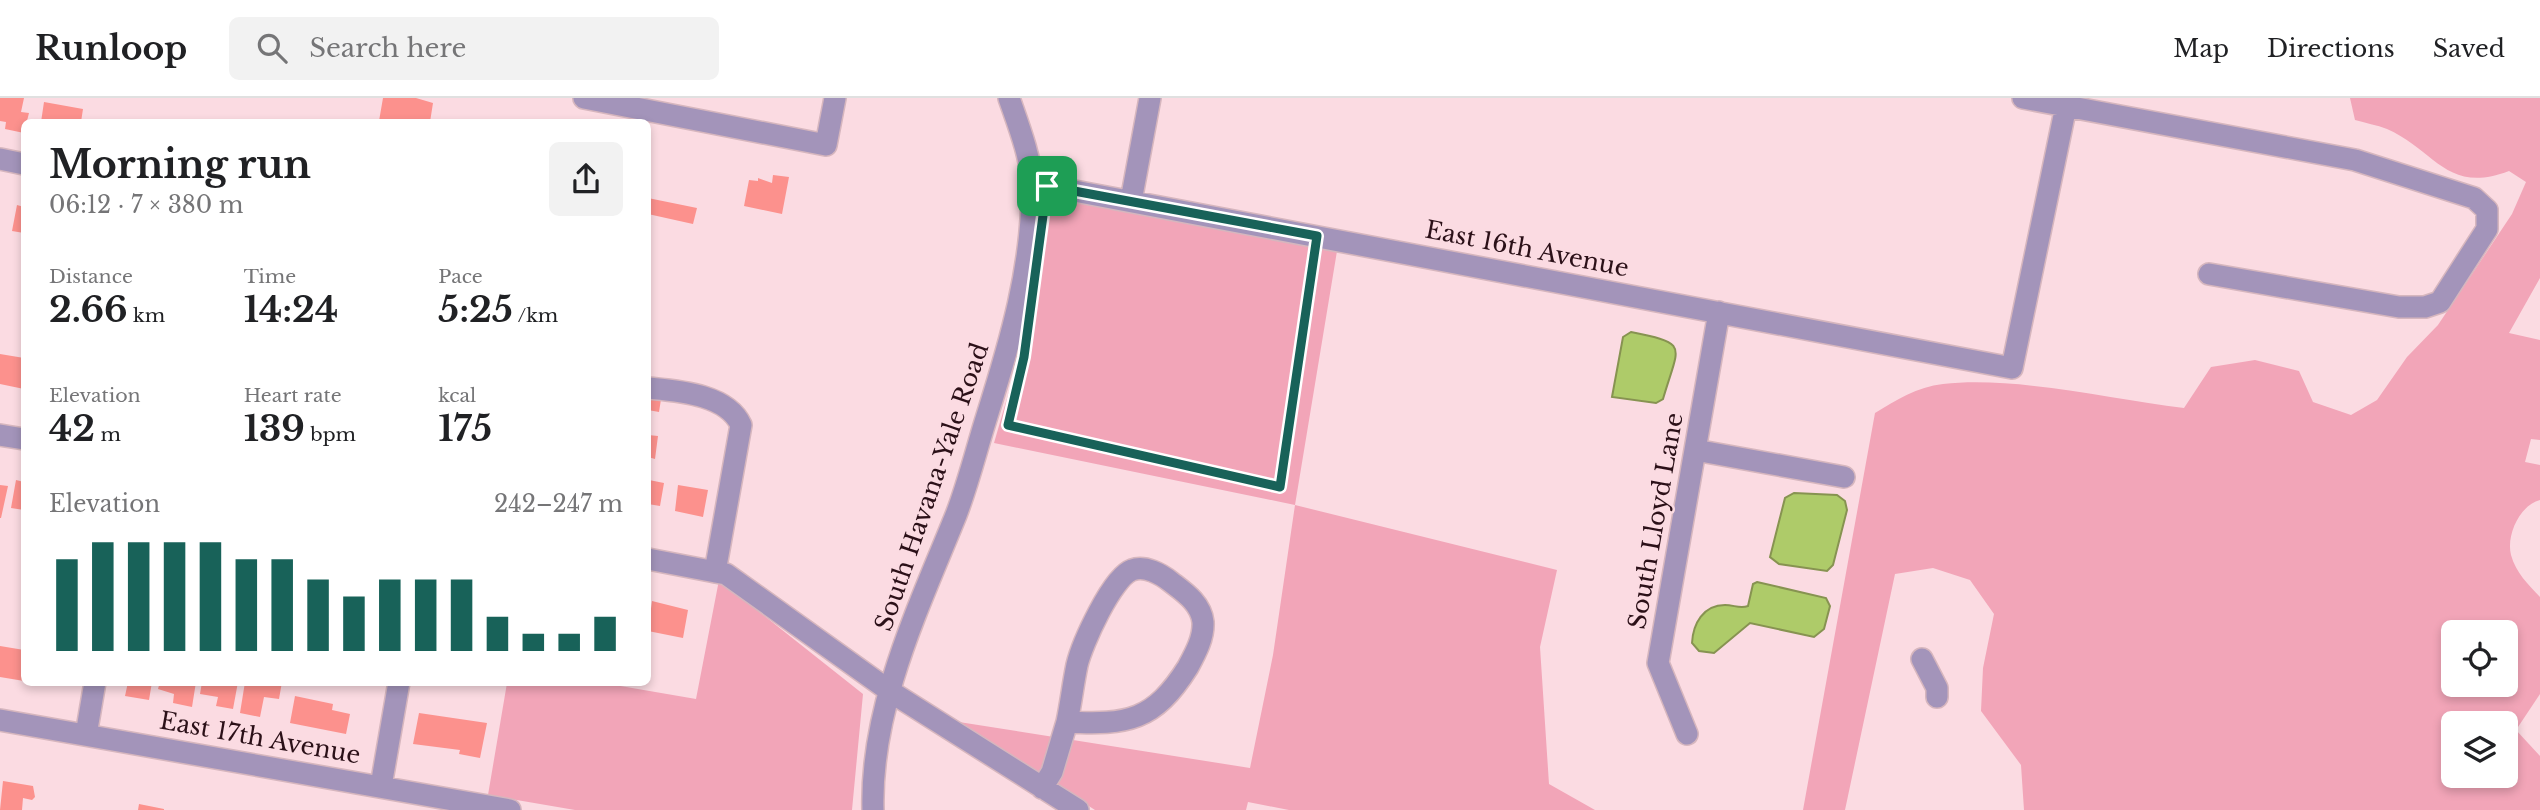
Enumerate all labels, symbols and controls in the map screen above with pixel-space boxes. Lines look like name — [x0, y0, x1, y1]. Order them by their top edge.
search box — [229, 17, 719, 80]
text: Runloop — [35, 28, 187, 69]
icon: search — [253, 29, 291, 67]
text: Search here — [309, 32, 466, 64]
text: Map — [2173, 34, 2229, 63]
text: Directions — [2267, 34, 2395, 63]
text: Saved — [2433, 34, 2505, 63]
text: Morning run — [49, 141, 311, 188]
button: share — [549, 142, 623, 216]
pin — [1017, 156, 1077, 216]
icon: arrive — [1028, 167, 1066, 205]
text: 06:12 · 7 × 380 m — [49, 191, 243, 219]
street label: East 16th Avenue — [1423, 215, 1631, 282]
text: Distance — [49, 265, 133, 288]
text: Time — [244, 265, 296, 288]
text: Pace — [438, 265, 483, 288]
text: 2.66 — [49, 288, 128, 331]
text: 14:24 — [244, 288, 338, 331]
text: 5:25 — [438, 288, 513, 331]
text: km — [128, 304, 165, 327]
text: /km — [513, 304, 558, 327]
street label: South Havana-Yale Road — [869, 339, 995, 635]
text: Elevation — [49, 384, 141, 407]
text: Heart rate — [244, 384, 342, 407]
text: kcal — [438, 384, 476, 407]
text: 42 — [49, 407, 95, 450]
text: 139 — [244, 407, 305, 450]
text: 175 — [438, 407, 492, 450]
street label: South Lloyd Lane — [1622, 410, 1689, 631]
text: m — [95, 423, 121, 446]
text: bpm — [305, 423, 356, 446]
text: Elevation — [49, 490, 160, 518]
text: 242–247 m — [494, 490, 623, 518]
map controls — [2441, 620, 2518, 788]
button: locate — [2441, 620, 2518, 697]
street label: East 17th Avenue — [157, 706, 363, 769]
button: layers — [2441, 711, 2518, 788]

